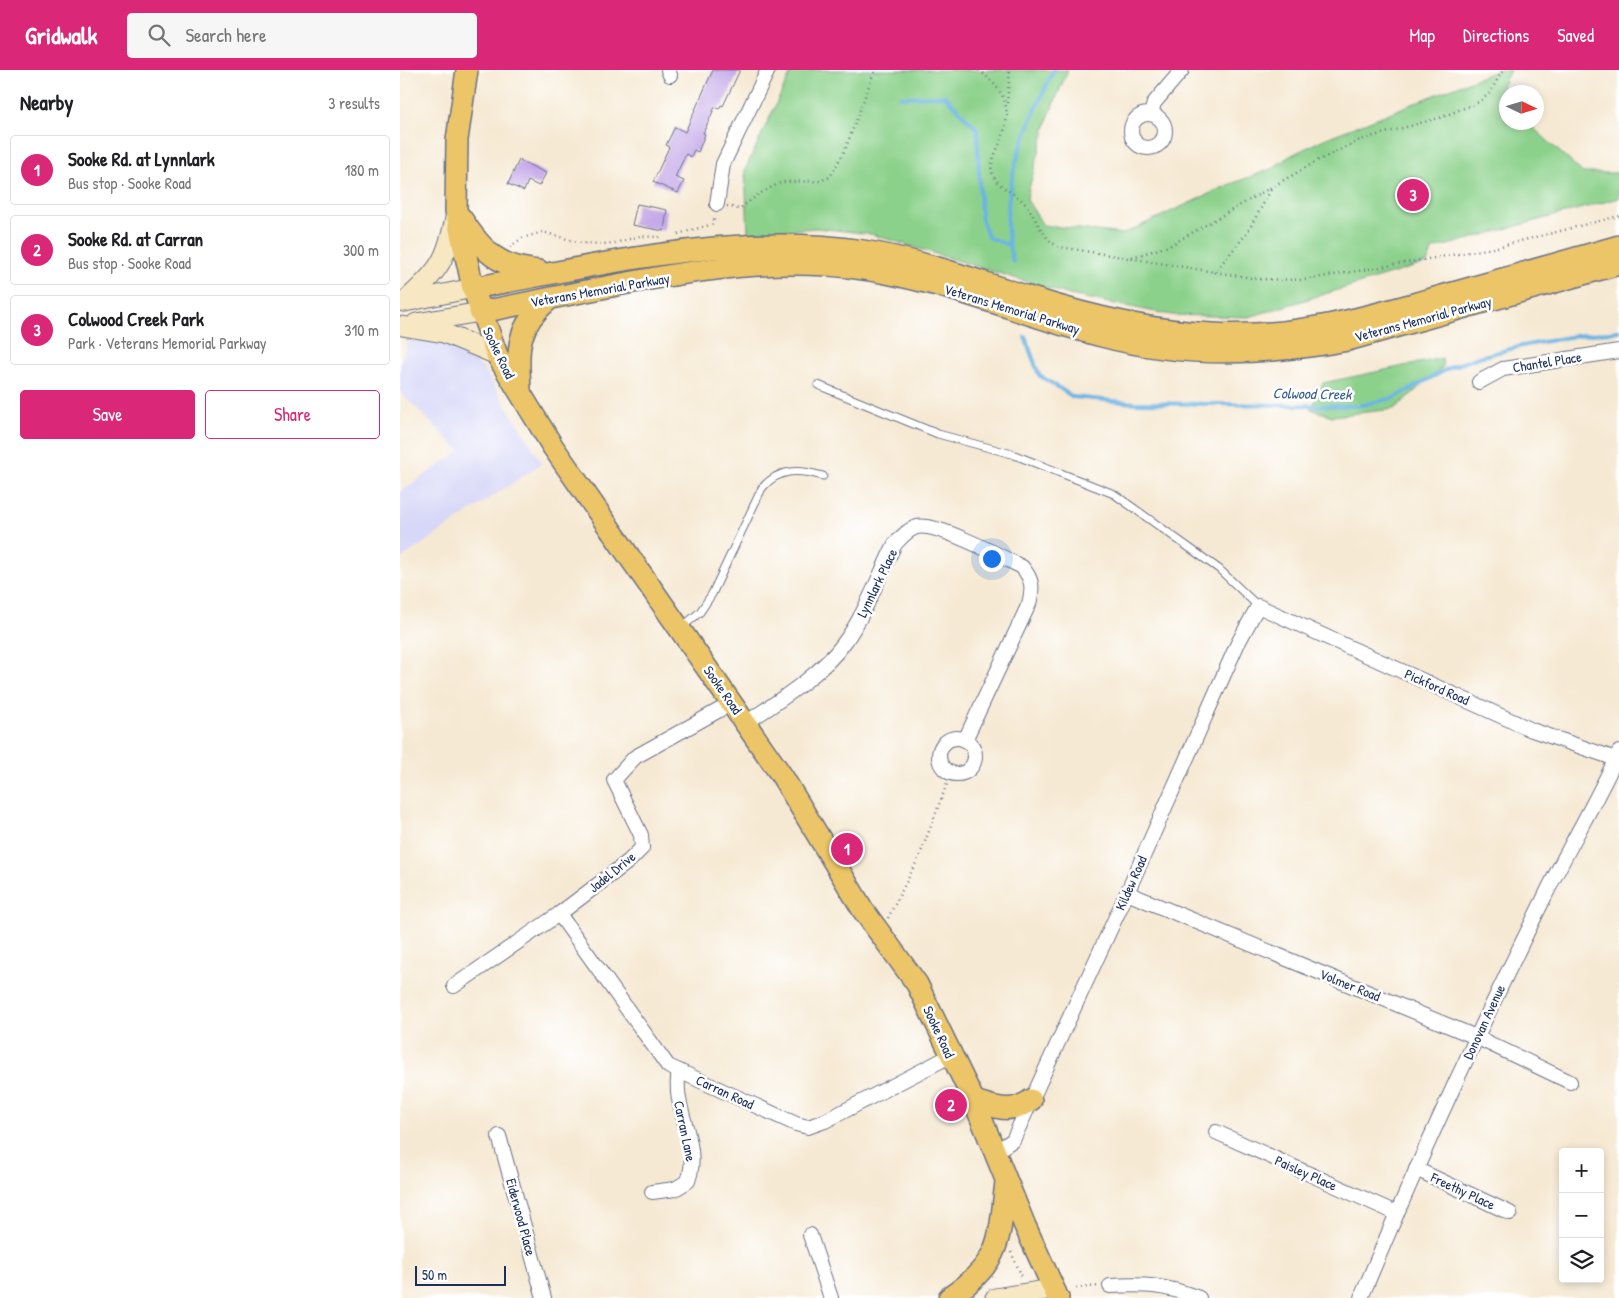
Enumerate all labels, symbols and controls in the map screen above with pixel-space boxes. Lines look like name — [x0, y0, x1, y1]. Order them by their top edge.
search box — [127, 13, 477, 58]
text: Gridwalk — [25, 19, 97, 51]
icon: search — [145, 21, 173, 49]
text: Search here — [185, 22, 267, 48]
text: Map — [1410, 23, 1435, 48]
text: Directions — [1463, 23, 1529, 48]
text: Saved — [1557, 23, 1594, 48]
north arrow — [1499, 85, 1544, 130]
text: Nearby — [20, 88, 73, 117]
text: 3 results — [328, 92, 380, 114]
text: Sooke Rd. at Lynnlark — [68, 146, 215, 172]
text: 1 — [34, 159, 40, 181]
text: 180 m — [345, 159, 379, 181]
text: Bus stop · Sooke Road — [68, 172, 191, 194]
pin: 3 — [1397, 176, 1429, 214]
text: Sooke Rd. at Carran — [68, 226, 203, 252]
text: 2 — [33, 239, 41, 261]
text: 300 m — [343, 239, 379, 261]
text: Bus stop · Sooke Road — [68, 252, 191, 274]
street label: Veterans Memorial Parkway — [529, 268, 671, 312]
street label: Veterans Memorial Parkway — [942, 279, 1082, 339]
street label: Veterans Memorial Parkway — [1352, 291, 1494, 347]
text: Colwood Creek Park — [68, 306, 204, 332]
text: 3 — [33, 319, 41, 341]
text: 310 m — [344, 319, 379, 341]
street label: Sooke Road — [479, 324, 520, 382]
text: Park · Veterans Memorial Parkway — [68, 332, 266, 354]
street label: Chantel Place — [1511, 347, 1583, 376]
water label: Colwood Creek — [1272, 382, 1353, 405]
button: Save — [20, 390, 195, 439]
button: Share — [205, 390, 380, 439]
street label: Lynnlark Place — [852, 545, 902, 621]
your location — [979, 546, 1005, 572]
street label: Sooke Road — [700, 662, 747, 718]
street label: Pickford Road — [1402, 664, 1473, 709]
pin: 1 — [831, 830, 863, 868]
street label: Jadel Drive — [584, 847, 639, 896]
street label: Kildew Road — [1110, 852, 1151, 913]
street label: Volmer Road — [1317, 964, 1384, 1006]
street label: Donovan Avenue — [1458, 981, 1509, 1062]
street label: Sooke Road — [919, 1003, 960, 1061]
street label: Carran Road — [693, 1070, 758, 1113]
pin: 2 — [935, 1086, 967, 1124]
street label: Carran Lane — [670, 1099, 701, 1163]
map controls — [1559, 1148, 1604, 1283]
button: + — [1559, 1148, 1604, 1193]
street label: Paisley Place — [1272, 1150, 1341, 1196]
street label: Freethy Place — [1427, 1167, 1499, 1215]
street label: Eiderwood Place — [502, 1176, 541, 1258]
button: − — [1559, 1193, 1604, 1238]
button: layers — [1559, 1238, 1604, 1283]
scale bar — [415, 1263, 506, 1286]
text: 50 m — [422, 1265, 447, 1284]

